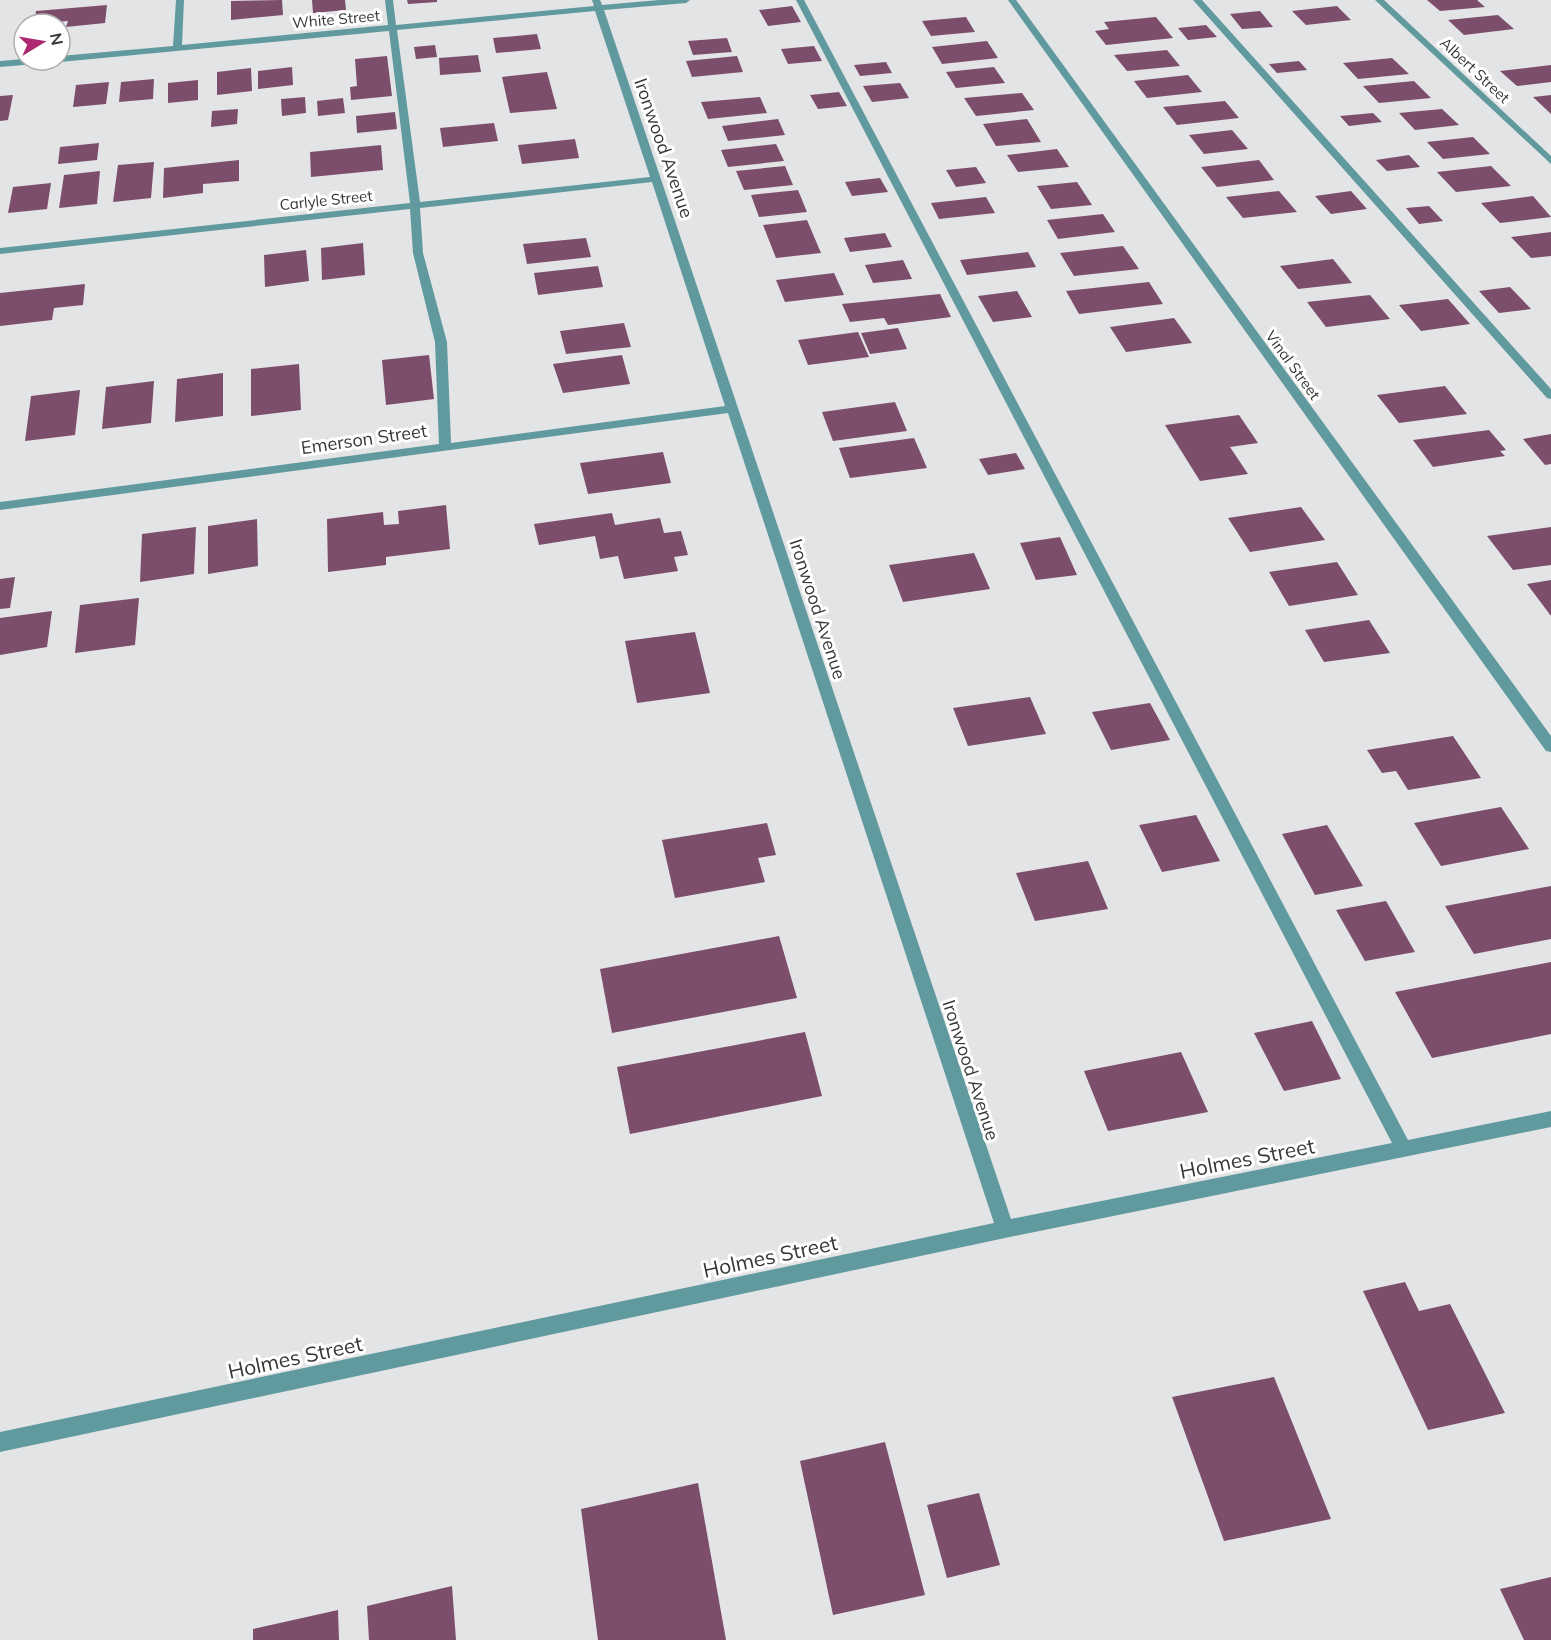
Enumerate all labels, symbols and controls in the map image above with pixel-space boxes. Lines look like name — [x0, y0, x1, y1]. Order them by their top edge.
street label: White Street — [291, 6, 381, 32]
north arrow — [12, 12, 72, 72]
text: N — [46, 31, 68, 47]
street label: Albert Street — [1436, 33, 1514, 107]
street label: Ironwood Avenue — [629, 75, 699, 221]
street label: Carlyle Street — [279, 186, 373, 214]
street label: Vinal Street — [1262, 327, 1324, 403]
street label: Emerson Street — [300, 419, 428, 459]
street label: Ironwood Avenue — [784, 536, 852, 682]
street label: Ironwood Avenue — [937, 997, 1005, 1143]
street label: Holmes Street — [1177, 1132, 1317, 1184]
street label: Holmes Street — [700, 1229, 840, 1283]
street label: Holmes Street — [225, 1330, 365, 1384]

